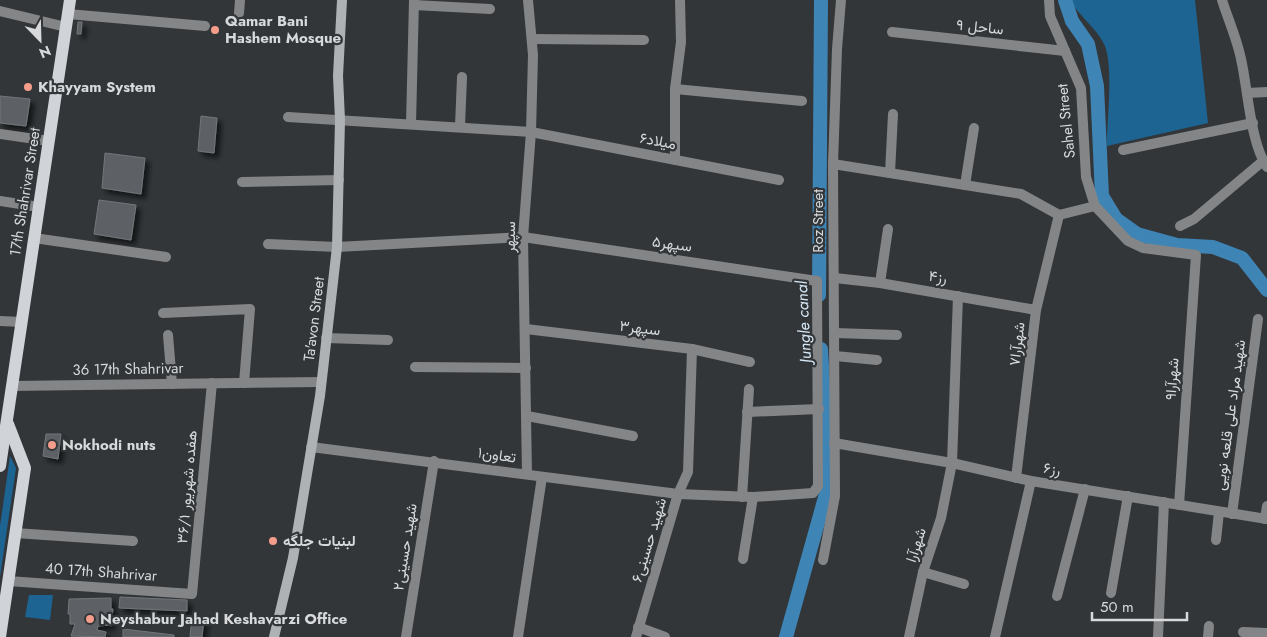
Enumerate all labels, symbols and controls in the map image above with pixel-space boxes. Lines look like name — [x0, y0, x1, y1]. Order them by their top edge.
place label: Qamar Bani Hashem Mosque — [225, 10, 342, 49]
street label: ساحل ۹ — [955, 14, 1005, 40]
north arrow — [15, 15, 65, 65]
marker: Qamar Bani Hashem Mosque — [209, 24, 221, 36]
text: N — [36, 41, 54, 63]
place label: Khayyam System — [38, 76, 156, 98]
marker: Khayyam System — [22, 81, 34, 93]
street label: Sahel Street — [1051, 82, 1081, 159]
street label: 17th Shahrivar Street — [4, 126, 46, 258]
street label: میلاد۶ — [638, 127, 678, 155]
street label: Roz Street — [807, 189, 829, 253]
street label: سپهر — [499, 221, 521, 254]
street label: سپهر۵ — [651, 230, 694, 258]
street label: رز۴ — [927, 265, 949, 289]
street label: Ta'avon Street — [298, 275, 330, 362]
water label: Jungle canal — [790, 279, 817, 367]
street label: سپهر۳ — [618, 315, 662, 341]
street label: شهرآرا۷ — [1003, 321, 1031, 367]
street label: شهید مراد علی قلعه نویی — [1209, 338, 1251, 492]
street label: 36 17th Shahrivar — [72, 357, 185, 381]
street label: شهرآرا۹ — [1160, 357, 1184, 401]
street label: هفده شهریور ۳۶/۱ — [171, 430, 203, 544]
place label: Nokhodi nuts — [62, 434, 156, 456]
marker: Nokhodi nuts — [46, 439, 58, 451]
street label: تعاون۱ — [477, 441, 518, 469]
street label: رز۶ — [1042, 457, 1062, 481]
street label: شهید حسینی۶ — [626, 495, 672, 585]
street label: شهید حسینی۲ — [387, 502, 423, 592]
street label: شهرآرا — [900, 525, 932, 565]
place label: لبنیات جلگه — [283, 530, 356, 552]
marker: لبنیات جلگه — [267, 535, 279, 547]
street label: 40 17th Shahrivar — [44, 557, 158, 587]
scale bar — [1092, 590, 1187, 622]
text: 50 m — [1100, 596, 1134, 618]
place label: Neyshabur Jahad Keshavarzi Office — [100, 608, 348, 630]
marker: Neyshabur Jahad Keshavarzi Office — [84, 613, 96, 625]

